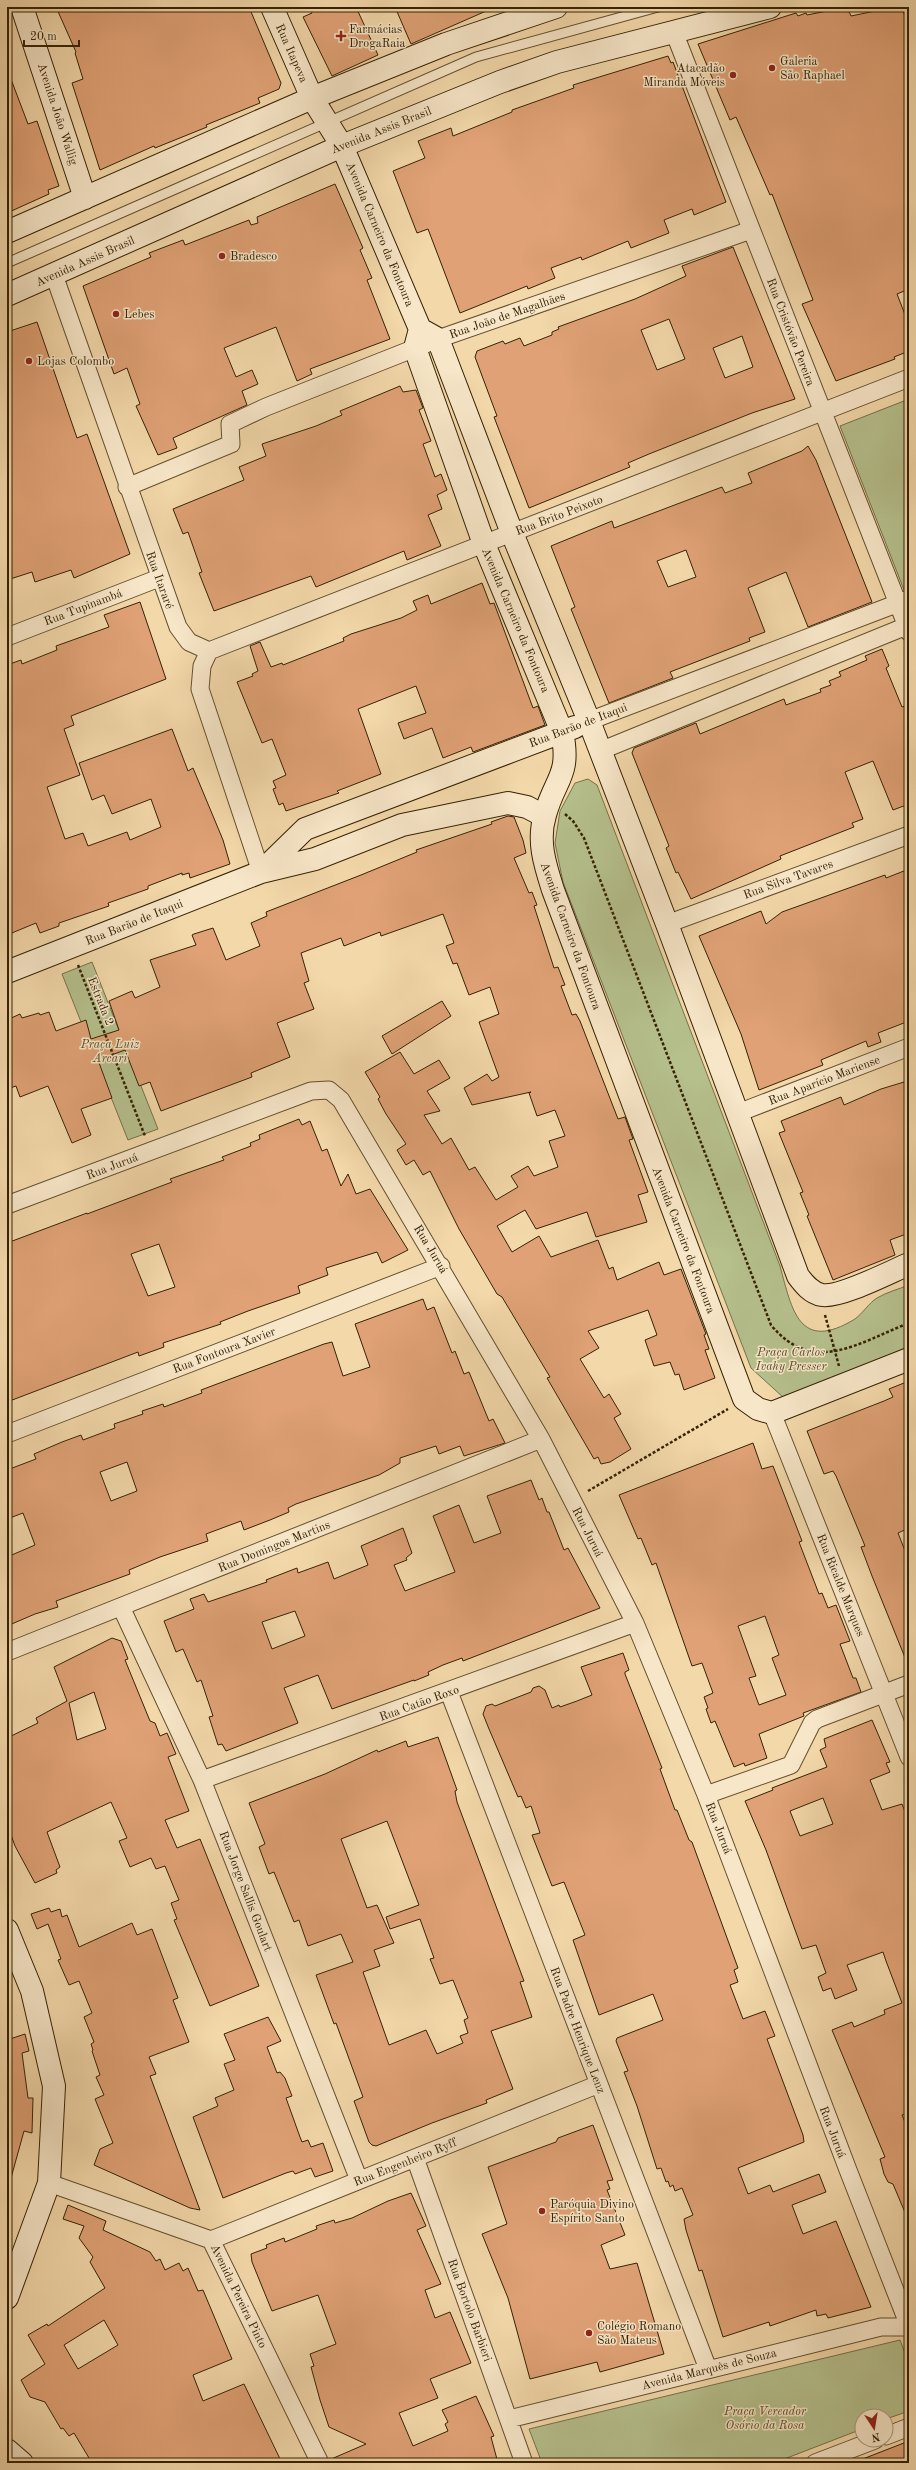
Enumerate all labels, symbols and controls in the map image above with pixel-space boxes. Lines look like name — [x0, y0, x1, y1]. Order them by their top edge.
scale bar — [24, 22, 79, 48]
street label: Rua Itapeva — [273, 22, 309, 85]
place label: Farmácias DrogaRaia — [349, 24, 405, 50]
text: 20 m — [30, 31, 57, 43]
marker: Farmácias DrogaRaia — [336, 31, 346, 41]
place label: Galeria São Raphael — [780, 56, 845, 82]
street label: Avenida João Wallig — [35, 62, 79, 167]
place label: Atacadão Miranda Móveis — [644, 63, 725, 89]
marker: Galeria São Raphael — [767, 63, 777, 73]
marker: Atacadão Miranda Móveis — [728, 70, 738, 80]
street label: Avenida Assis Brasil — [329, 105, 433, 157]
street label: Avenida Carneiro da Fontoura — [343, 160, 415, 309]
street label: Avenida Assis Brasil — [34, 235, 137, 289]
marker: Bradesco — [217, 251, 227, 261]
place label: Bradesco — [230, 251, 277, 263]
street label: Rua Cristóvão Pereira — [764, 277, 816, 388]
street label: Rua João de Magalhães — [448, 290, 567, 341]
marker: Lebes — [111, 309, 121, 319]
place label: Lebes — [124, 309, 154, 321]
marker: Lojas Colombo — [24, 356, 34, 366]
place label: Lojas Colombo — [37, 356, 114, 368]
street label: Rua Brito Peixoto — [514, 494, 605, 538]
street label: Avenida Carneiro da Fontoura — [479, 546, 551, 695]
street label: Rua Itararé — [143, 550, 175, 611]
street label: Rua Tupinambá — [43, 587, 124, 628]
street label: Rua Barão de Itaqui — [528, 702, 629, 750]
street label: Rua Silva Tavares — [742, 858, 835, 902]
street label: Avenida Carneiro da Fontoura — [538, 861, 602, 1012]
street label: Rua Barão de Itaqui — [84, 898, 185, 948]
street label: Estrada 2 — [85, 975, 115, 1027]
park label: Praça Luiz Arcari — [80, 1039, 139, 1065]
street label: Rua Aparício Mariense — [767, 1054, 882, 1108]
street label: Rua Juruá — [85, 1152, 140, 1182]
street label: Avenida Carneiro da Fontoura — [650, 1165, 717, 1315]
street label: Rua Juruá — [411, 1223, 449, 1276]
street label: Rua Fontoura Xavier — [171, 1326, 278, 1376]
park label: Praça Carlos Ivahy Presser — [755, 1347, 827, 1373]
street label: Rua Juruá — [569, 1505, 605, 1559]
street label: Rua Domingos Martins — [217, 1519, 332, 1575]
street label: Rua Ricalde Marques — [814, 1532, 866, 1638]
street label: Rua Catão Roxo — [378, 1684, 461, 1724]
street label: Rua Juruá — [703, 1801, 733, 1856]
street label: Rua Jorge Sallis Goulart — [217, 1829, 274, 1953]
street label: Rua Padre Henrique Lenz — [547, 1966, 607, 2095]
street label: Rua Juruá — [817, 2105, 847, 2160]
street label: Rua Engenheiro Ryff — [352, 2136, 460, 2189]
place label: Paróquia Divino Espírito Santo — [550, 2199, 634, 2225]
marker: Paróquia Divino Espírito Santo — [537, 2206, 547, 2216]
street label: Avenida Pereira Pinto — [208, 2243, 268, 2350]
street label: Rua Bortolo Barbieri — [445, 2257, 493, 2363]
place label: Colégio Romano São Mateus — [597, 2321, 681, 2347]
marker: Colégio Romano São Mateus — [584, 2328, 594, 2338]
street label: Avenida Marquês de Souza — [641, 2347, 778, 2393]
park label: Praça Vereador Osório da Rosa — [723, 2406, 807, 2432]
north arrow — [854, 2408, 894, 2448]
text: N — [870, 2430, 881, 2443]

